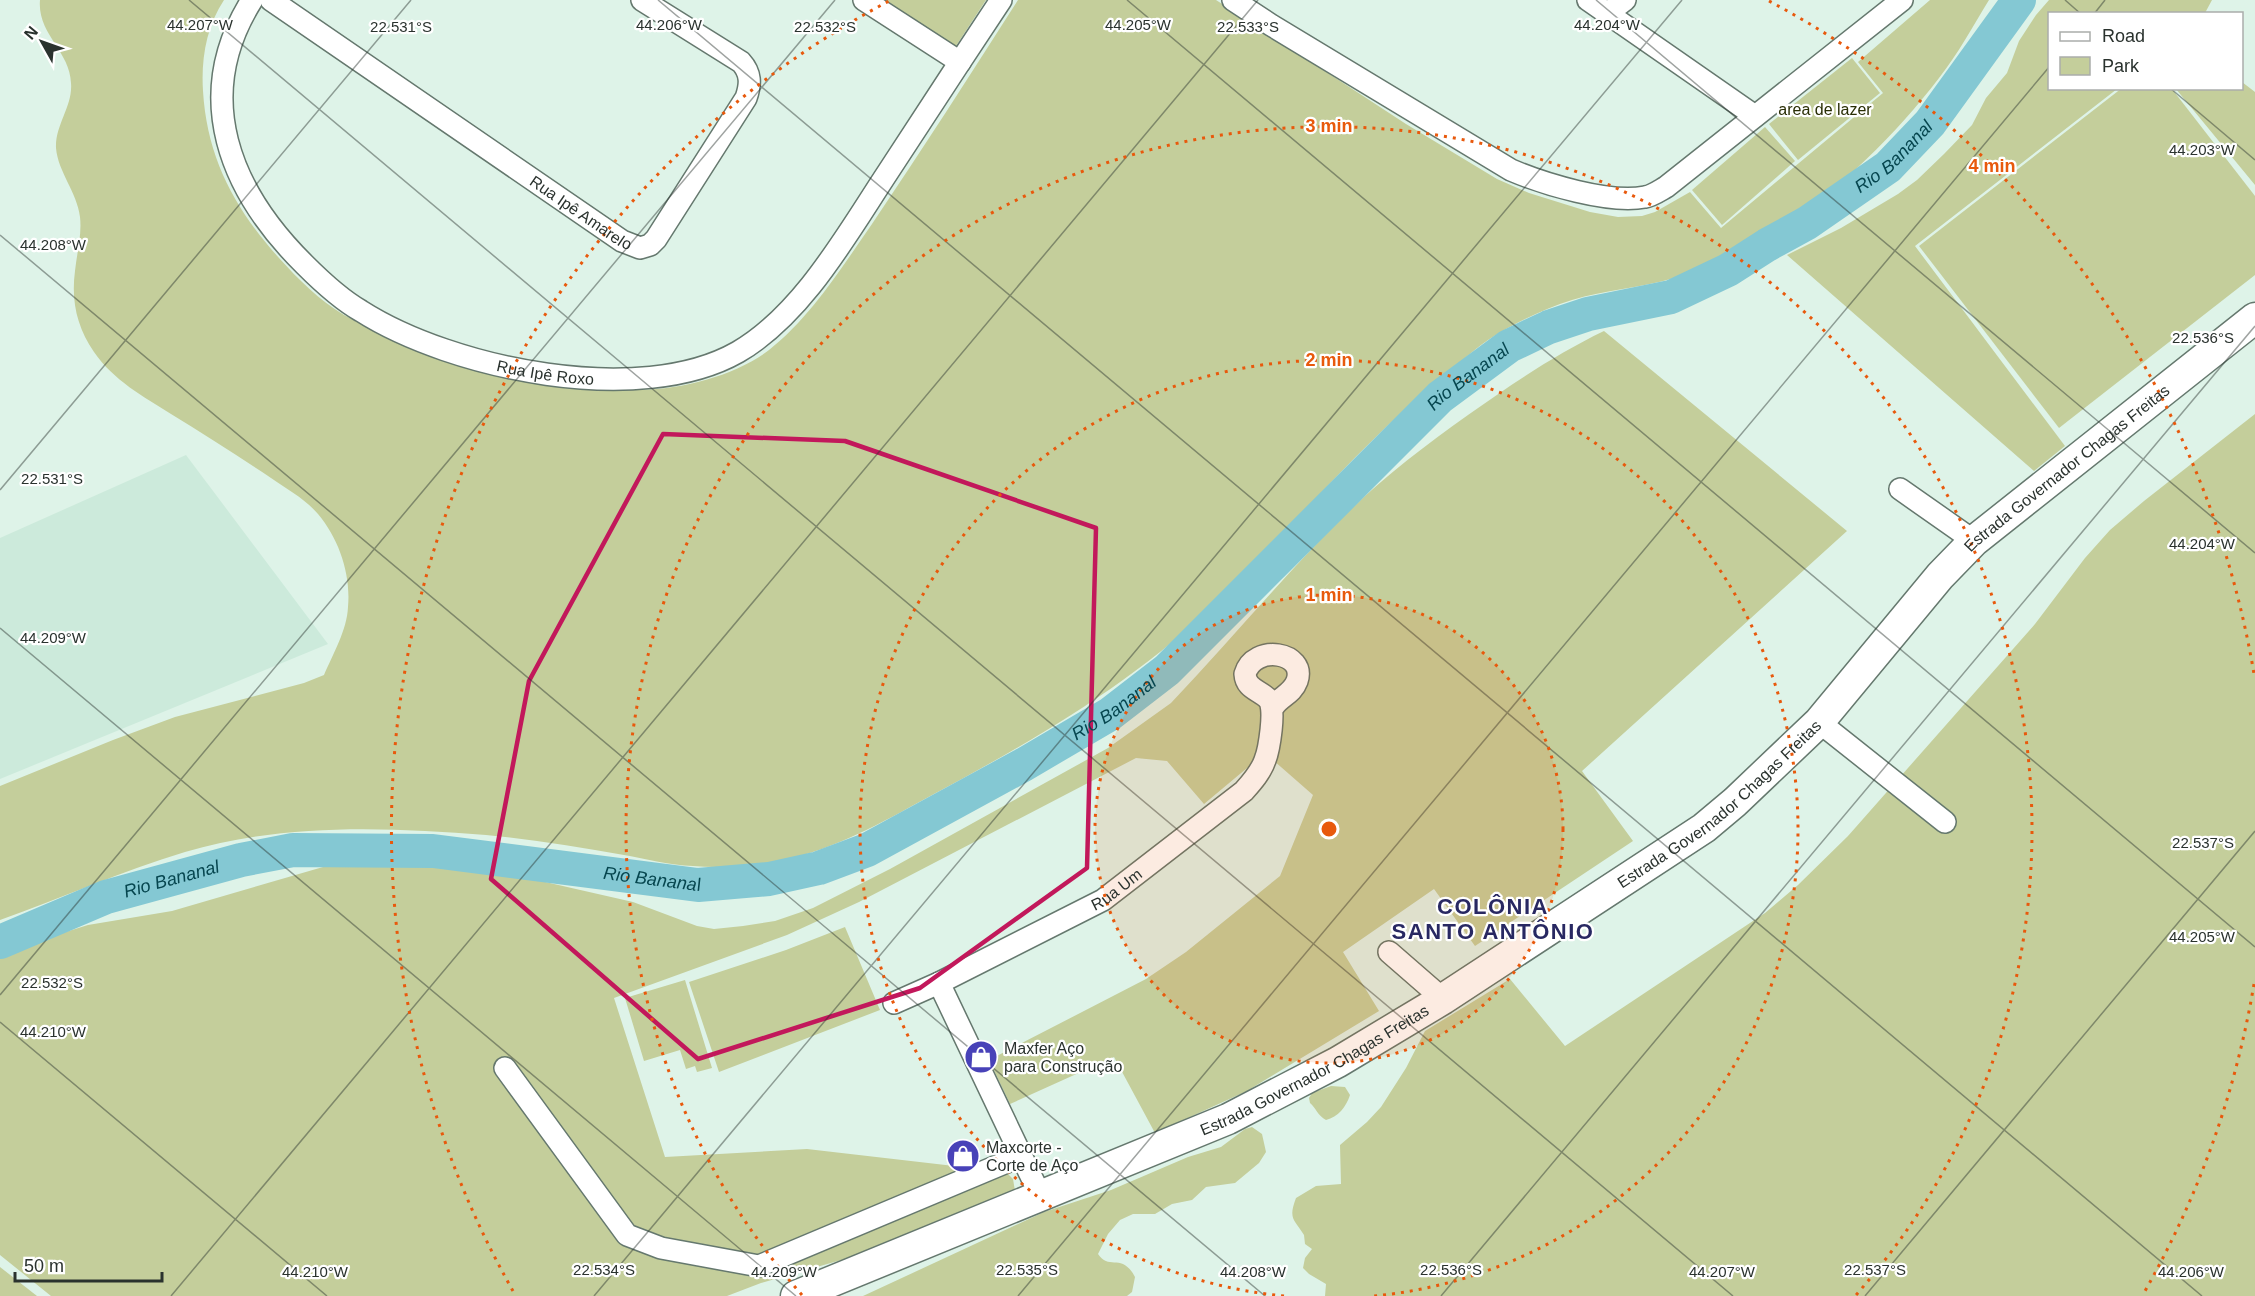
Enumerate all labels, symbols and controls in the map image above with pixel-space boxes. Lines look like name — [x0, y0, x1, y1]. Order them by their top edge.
north arrow — [12, 12, 72, 72]
legend — [2048, 12, 2243, 90]
text: 44.207°W — [167, 16, 234, 33]
text: 44.206°W — [636, 16, 703, 33]
text: 44.205°W — [1105, 16, 1172, 33]
text: 44.204°W — [1574, 16, 1641, 33]
text: 22.531°S — [370, 18, 432, 35]
text: 22.532°S — [794, 18, 856, 35]
text: 22.533°S — [1217, 18, 1279, 35]
text: N — [21, 23, 41, 43]
text: Road — [2102, 26, 2145, 46]
text: Park — [2102, 56, 2140, 76]
park label: area de lazer — [1778, 101, 1872, 118]
text: 3 min — [1305, 116, 1353, 136]
water label: Rio Bananal — [1851, 116, 1937, 197]
text: 44.203°W — [2169, 141, 2236, 158]
text: 4 min — [1968, 156, 2016, 176]
street label: Rua Ipê Amarelo — [527, 172, 634, 253]
text: 44.208°W — [20, 236, 87, 253]
text: 22.536°S — [2172, 329, 2234, 346]
water label: Rio Bananal — [1423, 339, 1514, 414]
text: 2 min — [1305, 350, 1353, 370]
street label: Rua Ipê Roxo — [495, 357, 595, 388]
street label: Estrada Governador Chagas Freitas — [1961, 382, 2173, 555]
text: 22.531°S — [21, 470, 83, 487]
text: 44.204°W — [2169, 535, 2236, 552]
text: 1 min — [1305, 585, 1353, 605]
text: 44.209°W — [20, 629, 87, 646]
water label: Rio Bananal — [1068, 672, 1161, 744]
street label: Estrada Governador Chagas Freitas — [1614, 717, 1824, 891]
centre of rings — [1319, 819, 1339, 839]
text: 22.537°S — [2172, 834, 2234, 851]
water label: Rio Bananal — [121, 856, 222, 902]
water label: Rio Bananal — [602, 863, 703, 895]
street label: Rua Um — [1088, 865, 1145, 914]
district label: COLÔNIA SANTO ANTÔNIO — [1392, 894, 1594, 944]
text: 44.205°W — [2169, 928, 2236, 945]
text: 22.532°S — [21, 974, 83, 991]
street label: Estrada Governador Chagas Freitas — [1198, 1002, 1432, 1138]
text: 44.210°W — [20, 1023, 87, 1040]
shop icon: Maxfer Aço para Construção — [963, 1039, 999, 1075]
place label: Maxfer Aço para Construção — [1004, 1040, 1122, 1075]
shop icon: Maxcorte - Corte de Aço — [945, 1138, 981, 1174]
place label: Maxcorte - Corte de Aço — [986, 1139, 1079, 1174]
scale bar — [15, 1245, 162, 1283]
text: 50 m — [24, 1256, 64, 1276]
text: 22.534°S — [573, 1261, 635, 1278]
text: 22.535°S — [996, 1261, 1058, 1278]
text: 22.536°S — [1420, 1261, 1482, 1278]
text: 22.537°S — [1844, 1261, 1906, 1278]
text: 44.210°W — [282, 1263, 349, 1280]
text: 44.209°W — [751, 1263, 818, 1280]
text: 44.208°W — [1220, 1263, 1287, 1280]
text: 44.207°W — [1689, 1263, 1756, 1280]
text: 44.206°W — [2158, 1263, 2225, 1280]

